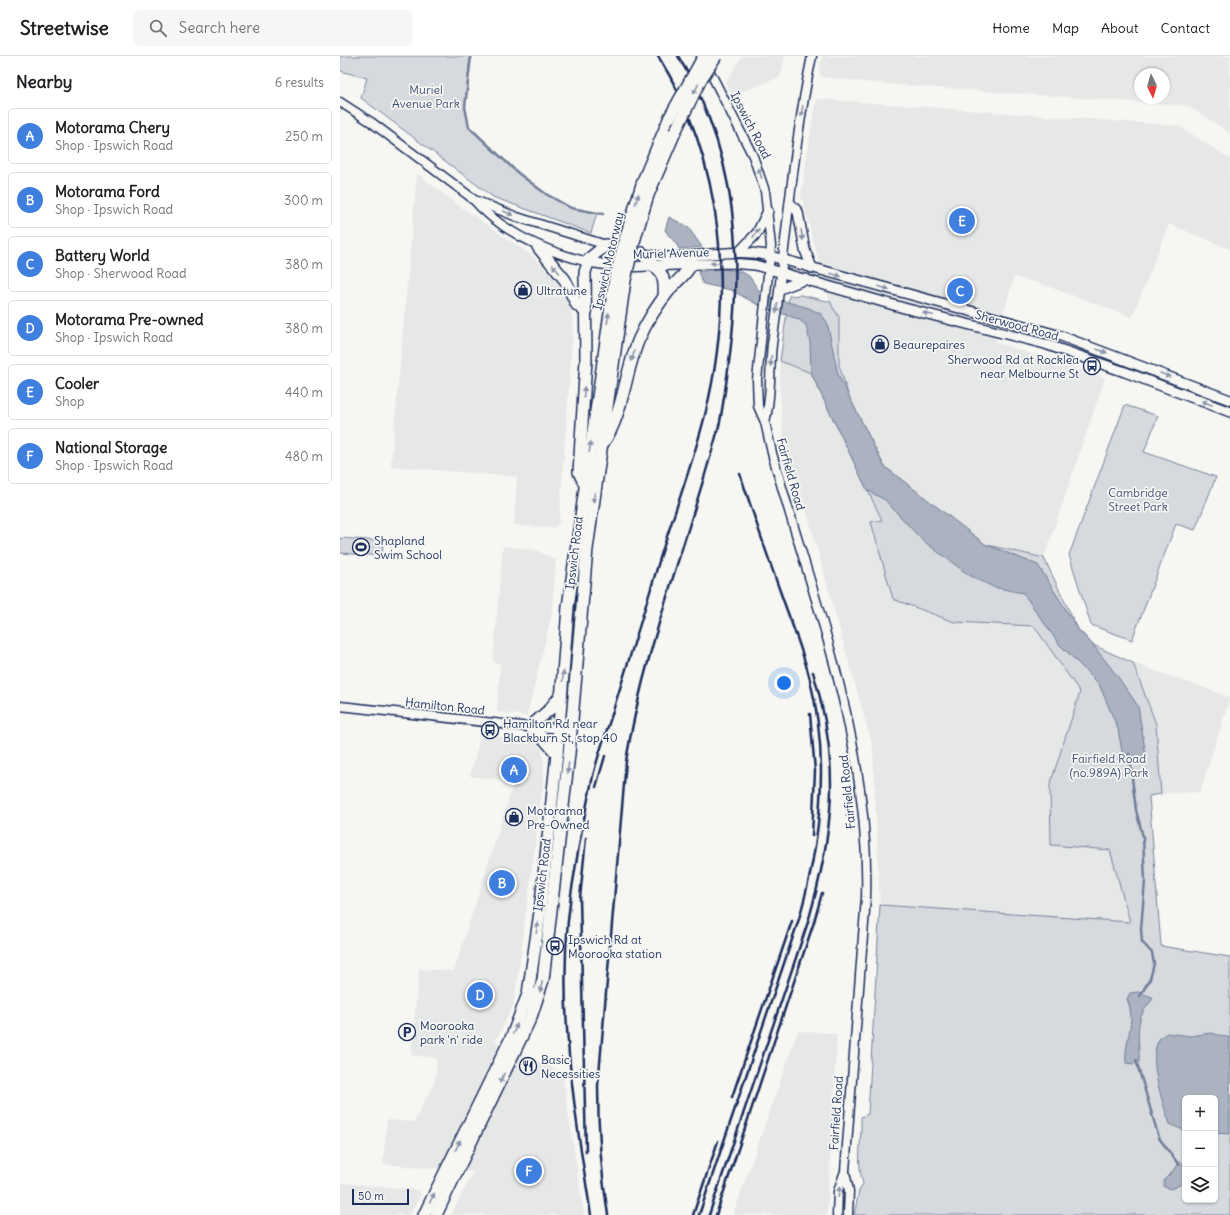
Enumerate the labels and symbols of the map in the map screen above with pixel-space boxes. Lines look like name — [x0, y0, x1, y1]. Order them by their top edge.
north arrow — [1134, 68, 1170, 104]
park label: Muriel Avenue Park — [392, 82, 460, 111]
one-way arrow — [692, 84, 699, 95]
street label: Ipswich Road — [728, 89, 774, 161]
one-way arrow — [799, 105, 805, 117]
one-way arrow — [757, 167, 763, 179]
one-way arrow — [635, 192, 641, 204]
pin: E — [949, 206, 975, 236]
one-way arrow — [502, 210, 513, 216]
street label: Ipswich Motorway — [589, 210, 627, 312]
one-way arrow — [752, 227, 760, 238]
one-way arrow — [799, 229, 805, 241]
street label: Muriel Avenue — [633, 244, 709, 262]
one-way arrow — [710, 260, 722, 267]
one-way arrow — [552, 264, 561, 274]
one-way arrow — [830, 272, 842, 278]
pin: C — [947, 276, 973, 306]
shop icon: Ultratune — [513, 280, 533, 300]
place label: Ultratune — [536, 283, 587, 298]
one-way arrow — [878, 286, 891, 292]
one-way arrow — [774, 302, 780, 314]
street label: Sherwood Road — [974, 307, 1060, 343]
one-way arrow — [922, 311, 934, 317]
one-way arrow — [605, 312, 611, 325]
shop icon: Beaurepaires — [870, 334, 890, 354]
place label: Beaurepaires — [893, 337, 965, 352]
one-way arrow — [1097, 349, 1109, 355]
one-way arrow — [630, 351, 636, 363]
place label: Sherwood Rd at Rocklea near Melbourne St — [947, 352, 1079, 381]
one-way arrow — [767, 355, 774, 367]
bus stop icon: Sherwood Rd at Rocklea near Melbourne St — [1082, 356, 1102, 376]
one-way arrow — [1160, 372, 1172, 378]
one-way arrow — [580, 386, 587, 398]
one-way arrow — [1201, 400, 1213, 406]
street label: Fairfield Road — [774, 436, 808, 512]
one-way arrow — [587, 441, 593, 453]
park label: Cambridge Street Park — [1108, 485, 1168, 514]
one-way arrow — [591, 491, 597, 503]
street label: Ipswich Road — [562, 516, 586, 590]
place label: Shapland Swim School — [374, 533, 442, 562]
sports icon: Shapland Swim School — [351, 537, 371, 557]
one-way arrow — [559, 670, 566, 682]
your location — [774, 673, 794, 693]
street label: Hamilton Road — [404, 694, 486, 718]
place label: Hamilton Rd near Blackburn St, stop 40 — [503, 716, 618, 745]
bus stop icon: Hamilton Rd near Blackburn St, stop 40 — [480, 720, 500, 740]
park label: Fairfield Road (no.989A) Park — [1070, 751, 1148, 780]
street label: Fairfield Road — [836, 754, 858, 830]
pin: A — [501, 755, 527, 785]
one-way arrow — [564, 762, 571, 774]
place label: Motorama Pre-Owned — [527, 803, 590, 832]
shop icon: Motorama Pre-Owned — [504, 807, 524, 827]
street label: Ipswich Road — [530, 838, 554, 912]
pin: B — [489, 868, 515, 898]
one-way arrow — [534, 922, 540, 934]
place label: Ipswich Rd at Moorooka station — [568, 932, 662, 961]
bus stop icon: Ipswich Rd at Moorooka station — [545, 936, 565, 956]
pin: D — [467, 980, 493, 1010]
one-way arrow — [538, 980, 544, 993]
place label: Moorooka park 'n' ride — [420, 1018, 483, 1047]
parking icon: Moorooka park 'n' ride — [397, 1022, 417, 1042]
one-way arrow — [513, 1022, 519, 1034]
place label: Basic Necessities — [541, 1052, 600, 1081]
restaurant icon: Basic Necessities — [518, 1056, 538, 1076]
one-way arrow — [499, 1073, 505, 1084]
street label: Fairfield Road — [826, 1075, 846, 1151]
one-way arrow — [455, 1140, 461, 1151]
pin: F — [516, 1156, 542, 1186]
one-way arrow — [836, 1186, 842, 1199]
scale bar — [352, 1187, 409, 1206]
one-way arrow — [429, 1192, 435, 1203]

